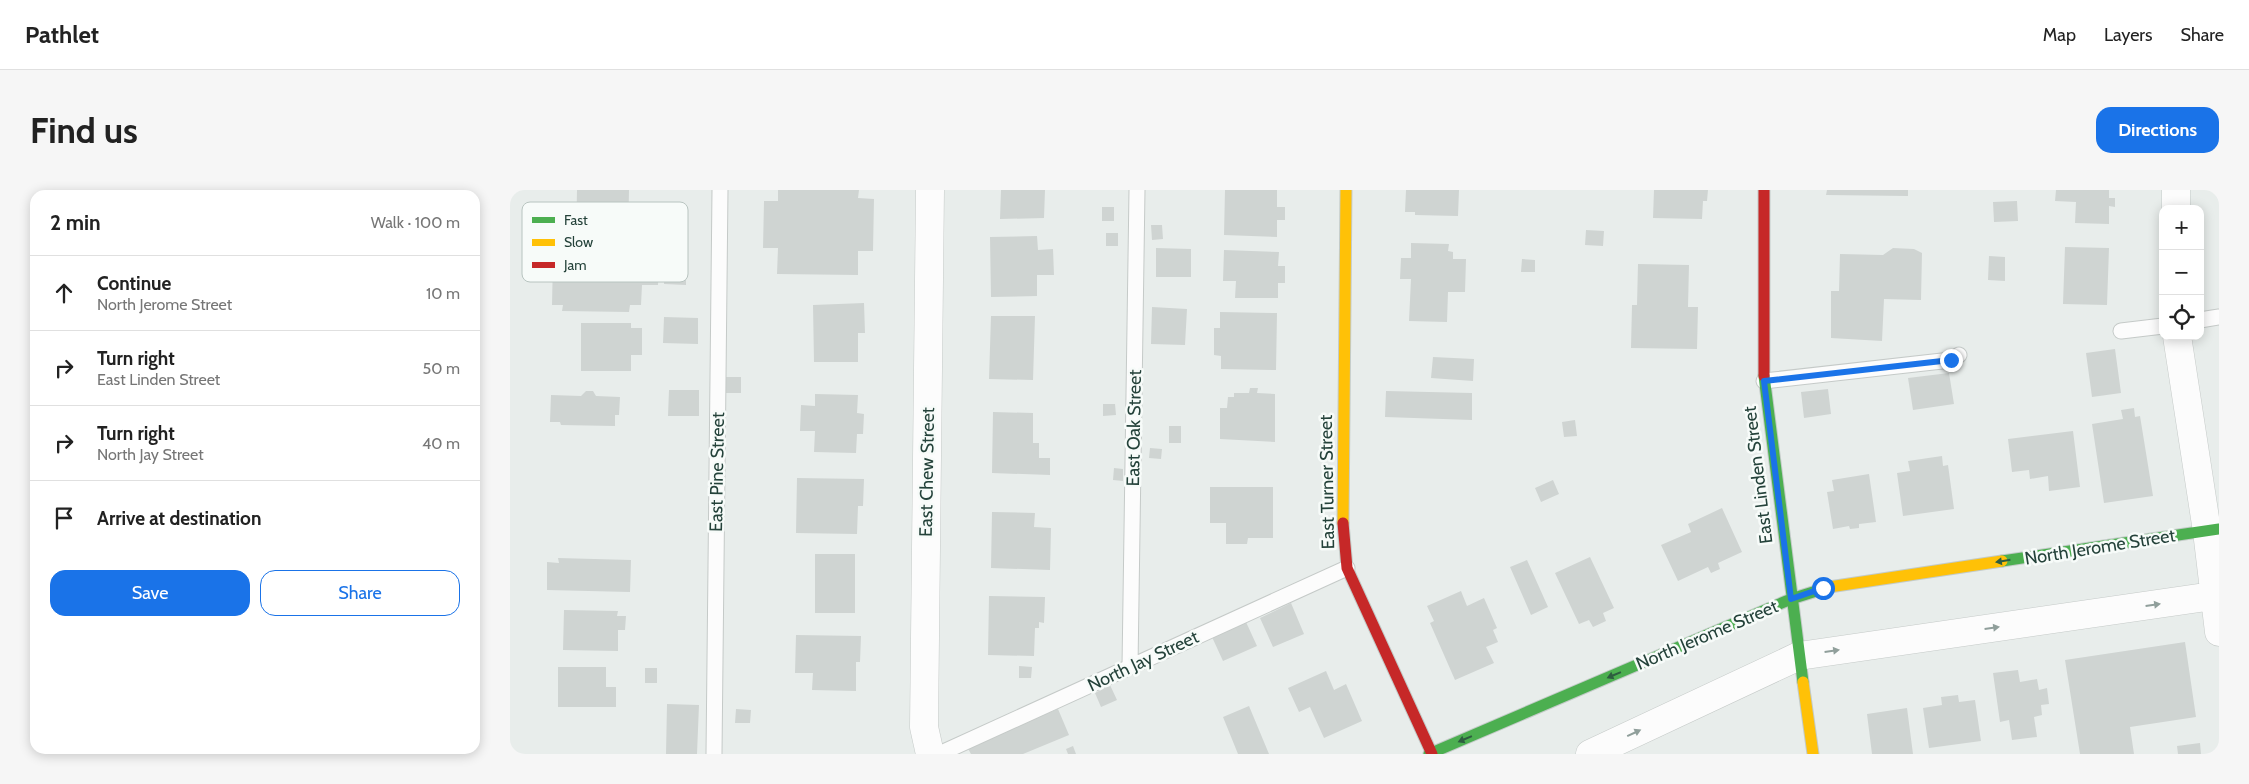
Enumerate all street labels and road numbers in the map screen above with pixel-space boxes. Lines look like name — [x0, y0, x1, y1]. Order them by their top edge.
street label: East Oak Street — [1122, 369, 1146, 487]
street label: East Linden Street — [1739, 405, 1777, 545]
street label: East Chew Street — [915, 407, 939, 537]
street label: East Pine Street — [705, 412, 729, 532]
street label: East Turner Street — [1315, 415, 1339, 549]
street label: North Jerome Street — [2023, 524, 2177, 570]
street label: North Jerome Street — [1633, 595, 1781, 675]
street label: North Jay Street — [1084, 626, 1202, 696]

